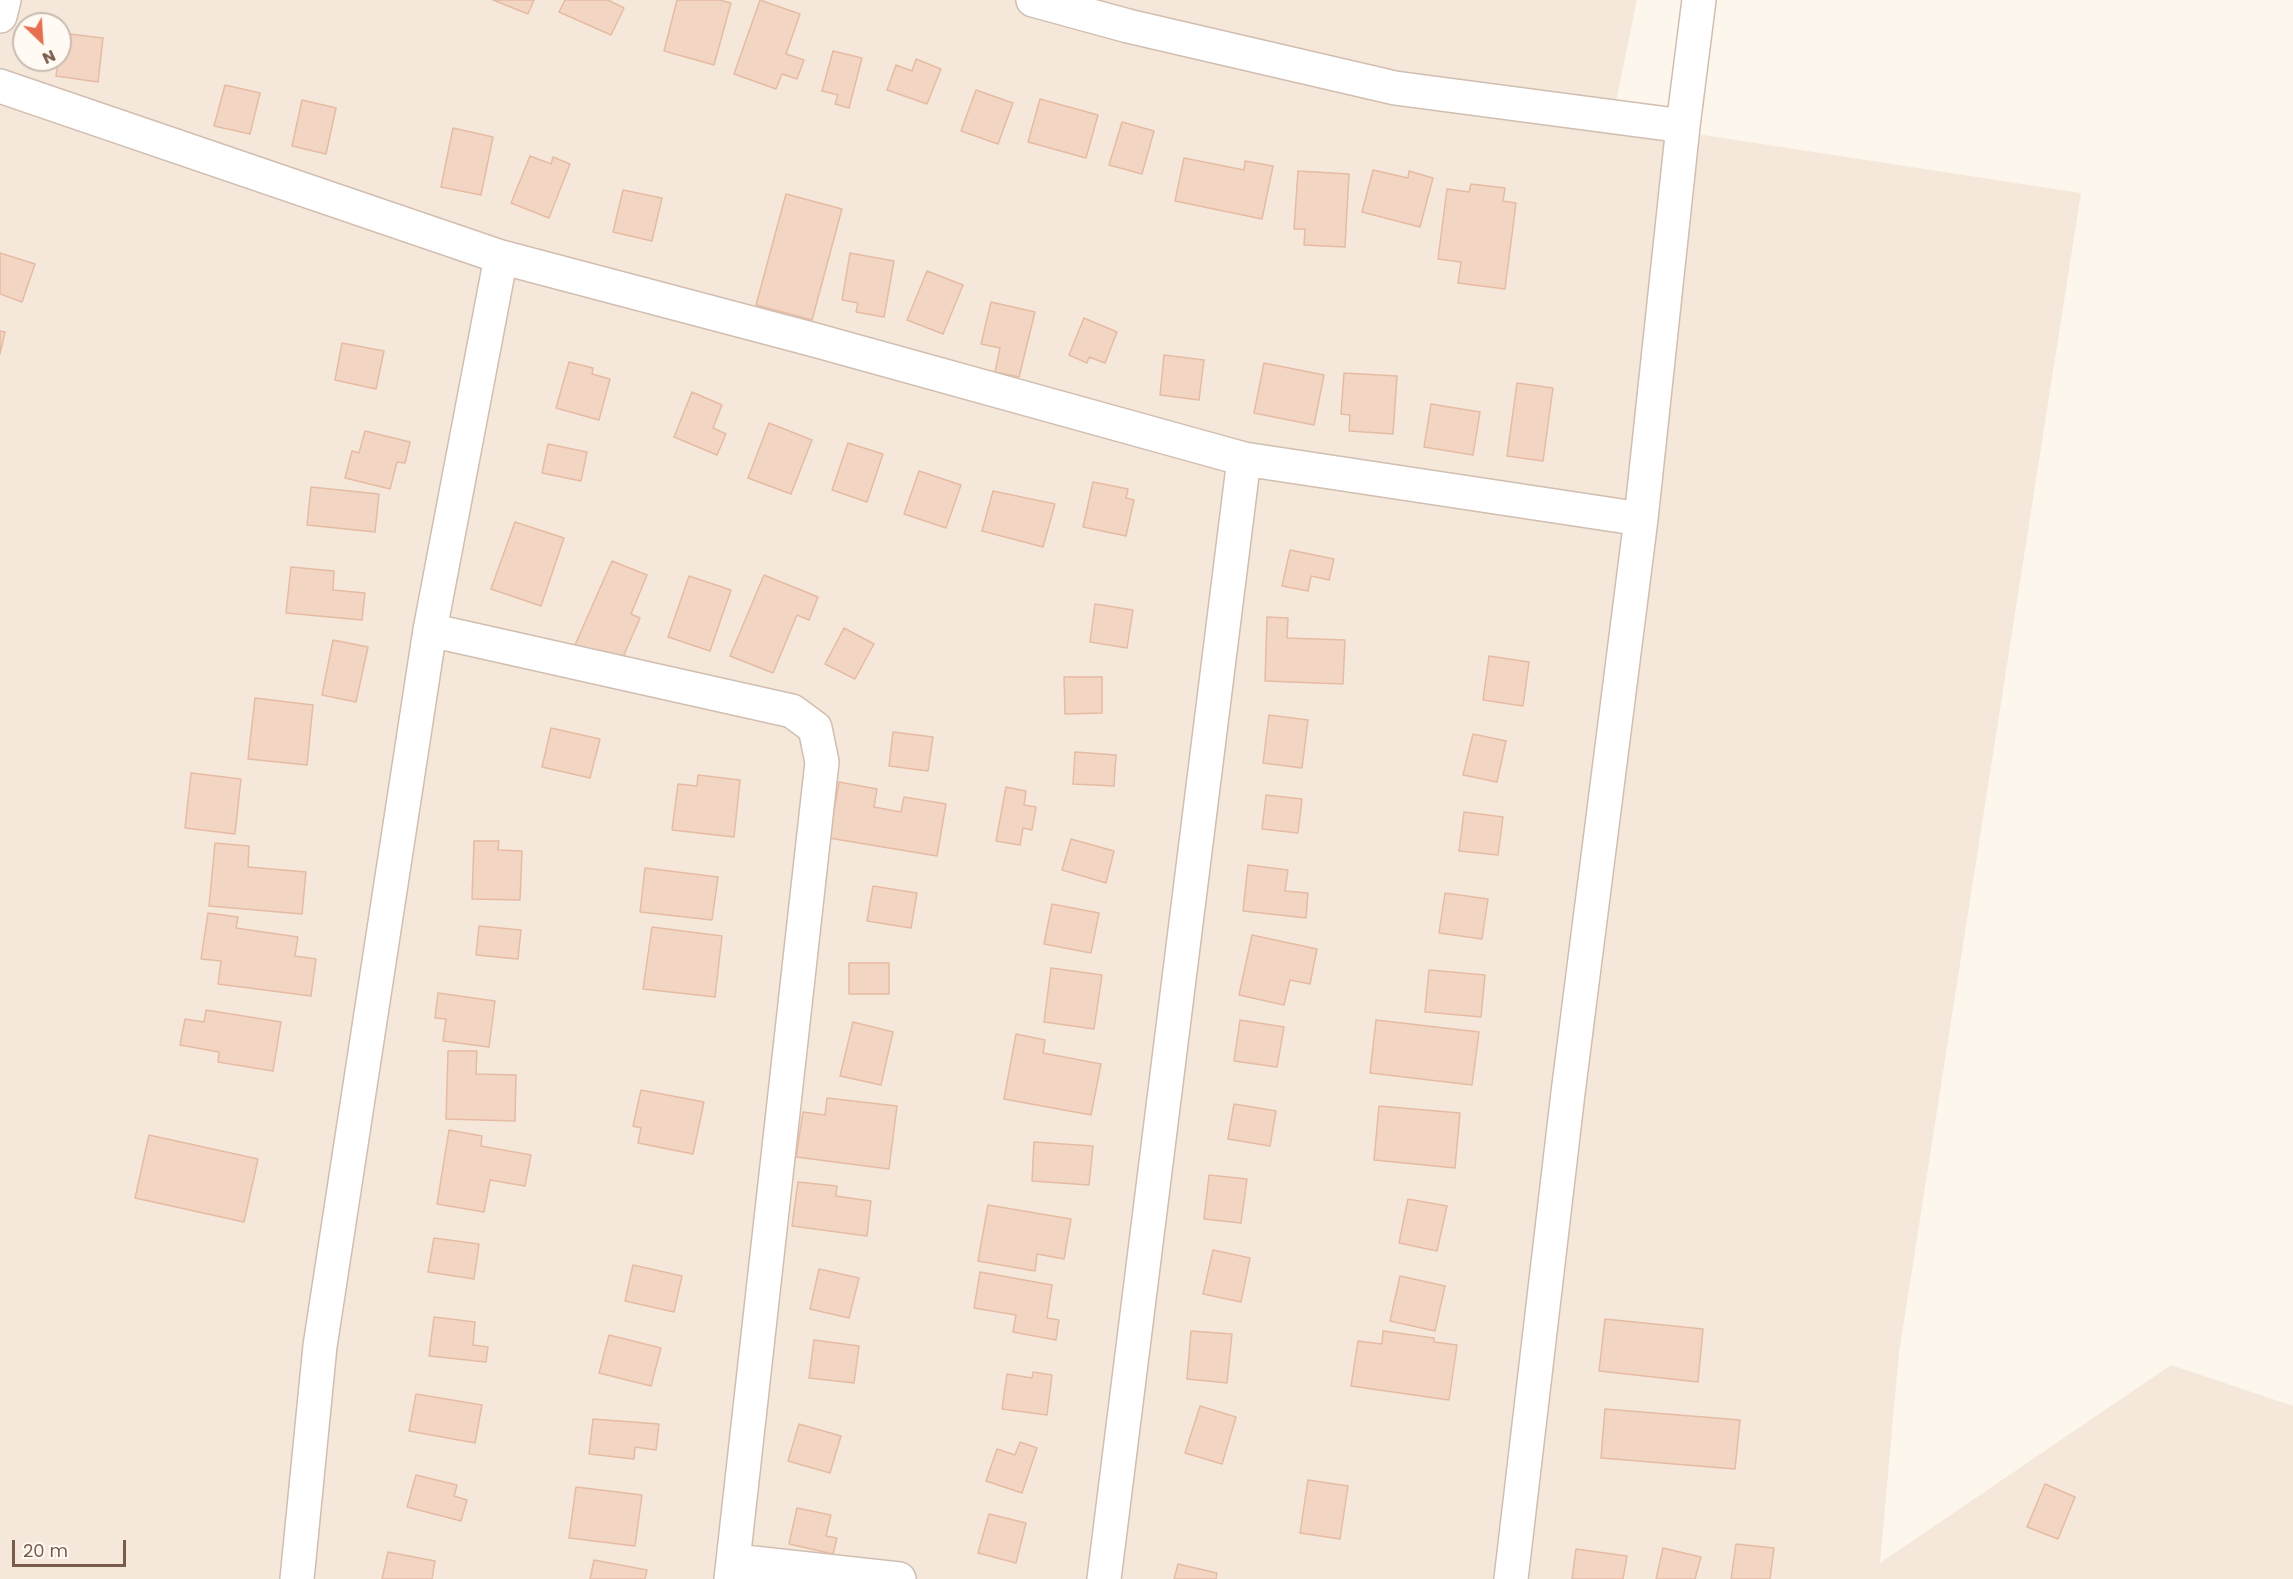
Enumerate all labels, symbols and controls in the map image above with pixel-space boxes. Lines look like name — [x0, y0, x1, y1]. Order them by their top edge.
north arrow — [12, 12, 72, 72]
text: N — [39, 44, 59, 70]
scale bar — [15, 1528, 129, 1566]
text: 20 m — [23, 1538, 68, 1563]

